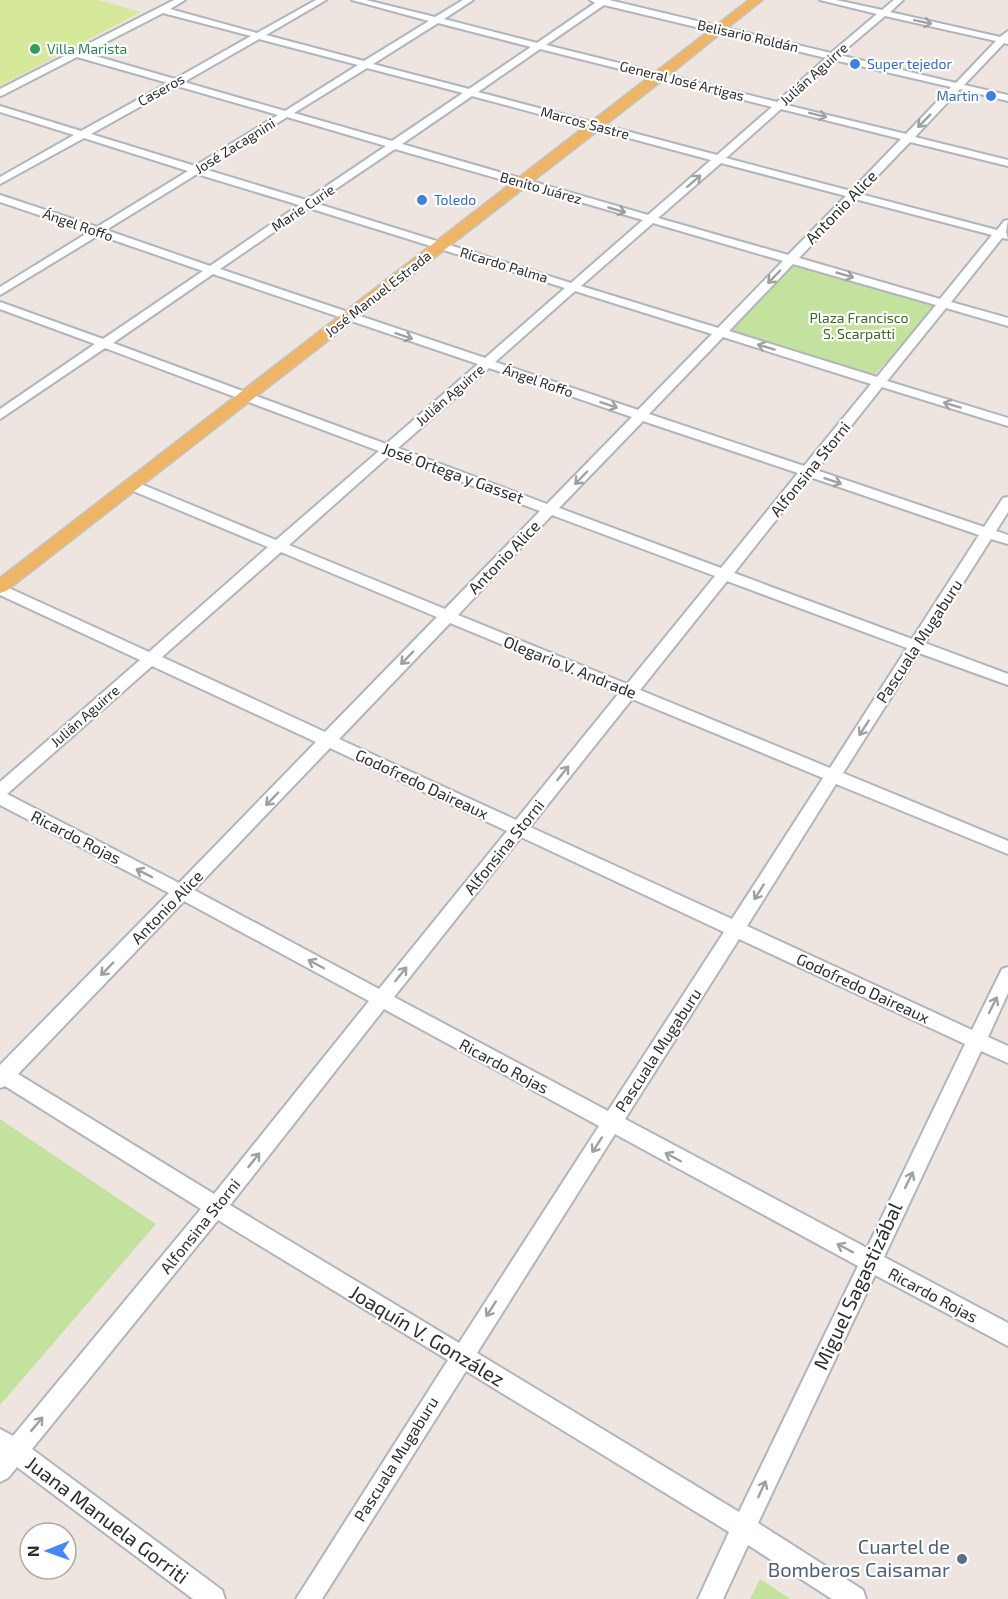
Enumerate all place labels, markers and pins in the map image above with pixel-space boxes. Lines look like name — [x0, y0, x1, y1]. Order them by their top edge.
place label: Villa Marista — [47, 40, 127, 57]
marker: Villa Marista — [28, 42, 42, 56]
place label: Super tejedor — [867, 55, 953, 72]
marker: Super tejedor — [848, 57, 862, 71]
place label: Martin — [936, 87, 979, 104]
marker: Martin — [984, 89, 998, 103]
place label: Toledo — [434, 191, 476, 208]
marker: Toledo — [415, 193, 429, 207]
place label: Cuartel de Bomberos Caisamar — [768, 1534, 950, 1581]
marker: Cuartel de Bomberos Caisamar — [955, 1552, 969, 1566]

